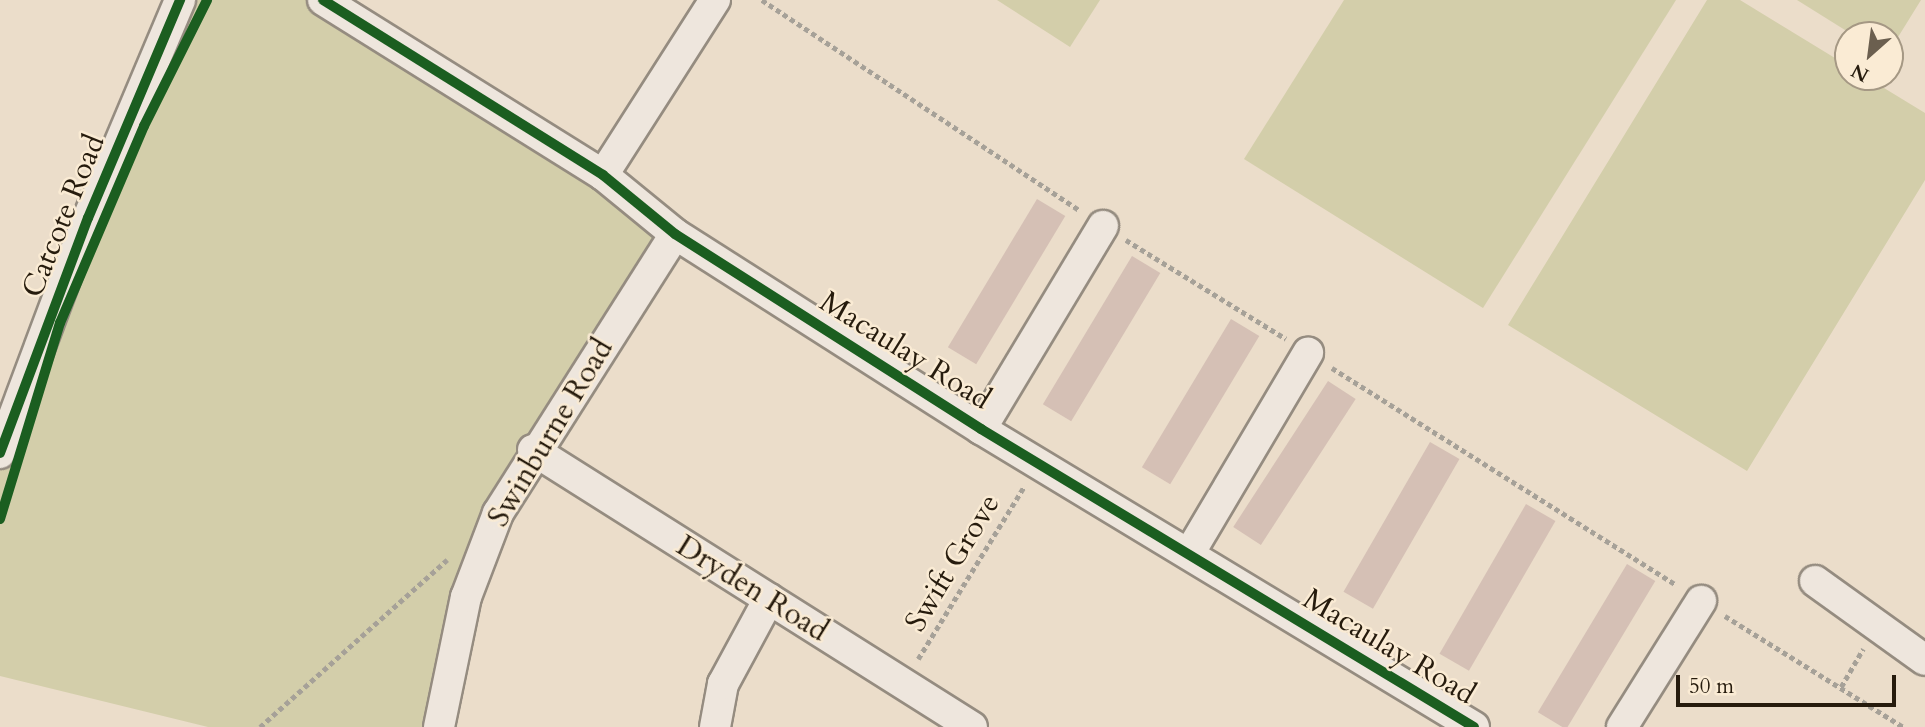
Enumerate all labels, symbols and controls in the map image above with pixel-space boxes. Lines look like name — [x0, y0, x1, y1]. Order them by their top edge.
north arrow — [1834, 21, 1904, 91]
text: N — [1847, 57, 1873, 88]
street label: Catcote Road — [15, 129, 113, 303]
street label: Macaulay Road — [813, 284, 997, 418]
street label: Swinburne Road — [481, 333, 621, 533]
street label: Swift Grove — [898, 488, 1008, 638]
street label: Dryden Road — [670, 528, 834, 650]
street label: Macaulay Road — [1296, 581, 1482, 713]
scale bar — [1680, 660, 1900, 704]
text: 50 m — [1689, 672, 1734, 701]

